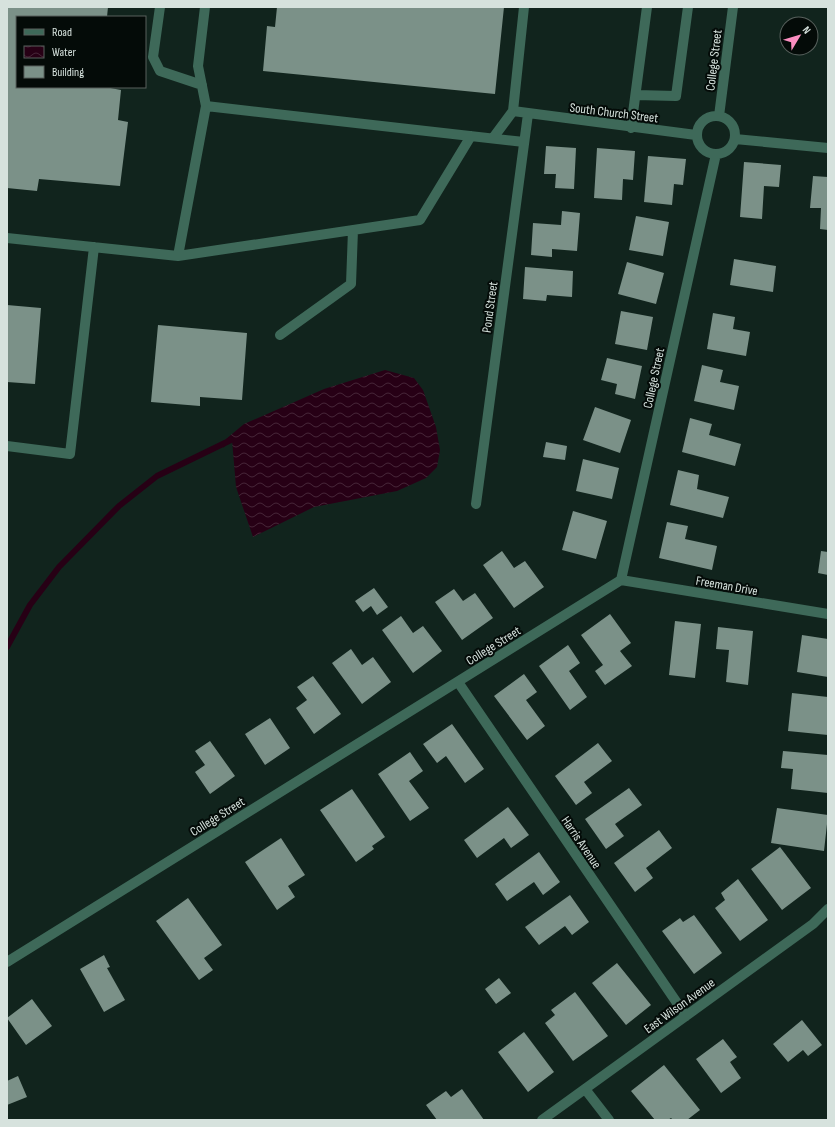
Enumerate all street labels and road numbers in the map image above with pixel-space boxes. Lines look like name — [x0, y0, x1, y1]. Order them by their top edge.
street label: College Street — [702, 29, 726, 92]
street label: South Church Street — [569, 100, 659, 126]
street label: Pond Street — [478, 281, 501, 334]
street label: College Street — [640, 346, 668, 410]
street label: Freeman Drive — [695, 573, 759, 599]
street label: College Street — [463, 623, 524, 669]
street label: College Street — [187, 794, 248, 840]
street label: Harris Avenue — [558, 813, 605, 872]
street label: East Wilson Avenue — [641, 975, 718, 1037]

